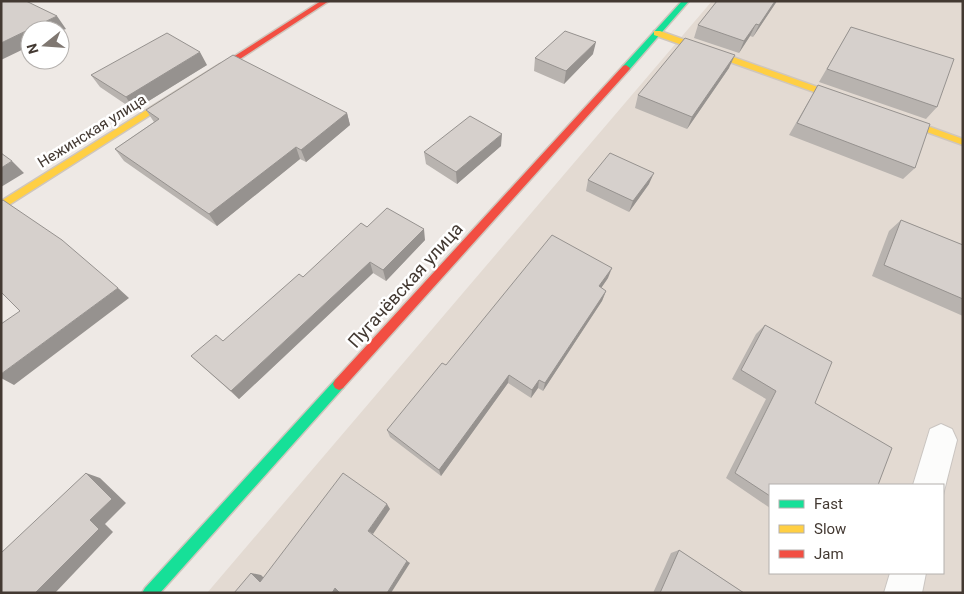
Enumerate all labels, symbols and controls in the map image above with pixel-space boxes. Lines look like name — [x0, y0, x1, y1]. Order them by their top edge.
north arrow — [20, 20, 70, 70]
text: N — [23, 42, 42, 56]
street label: Нежинская улица — [34, 90, 150, 172]
street label: Пугачёвская улица — [343, 218, 467, 352]
legend — [769, 484, 944, 574]
text: Fast — [814, 495, 843, 513]
text: Slow — [814, 520, 846, 538]
text: Jam — [814, 545, 844, 563]

